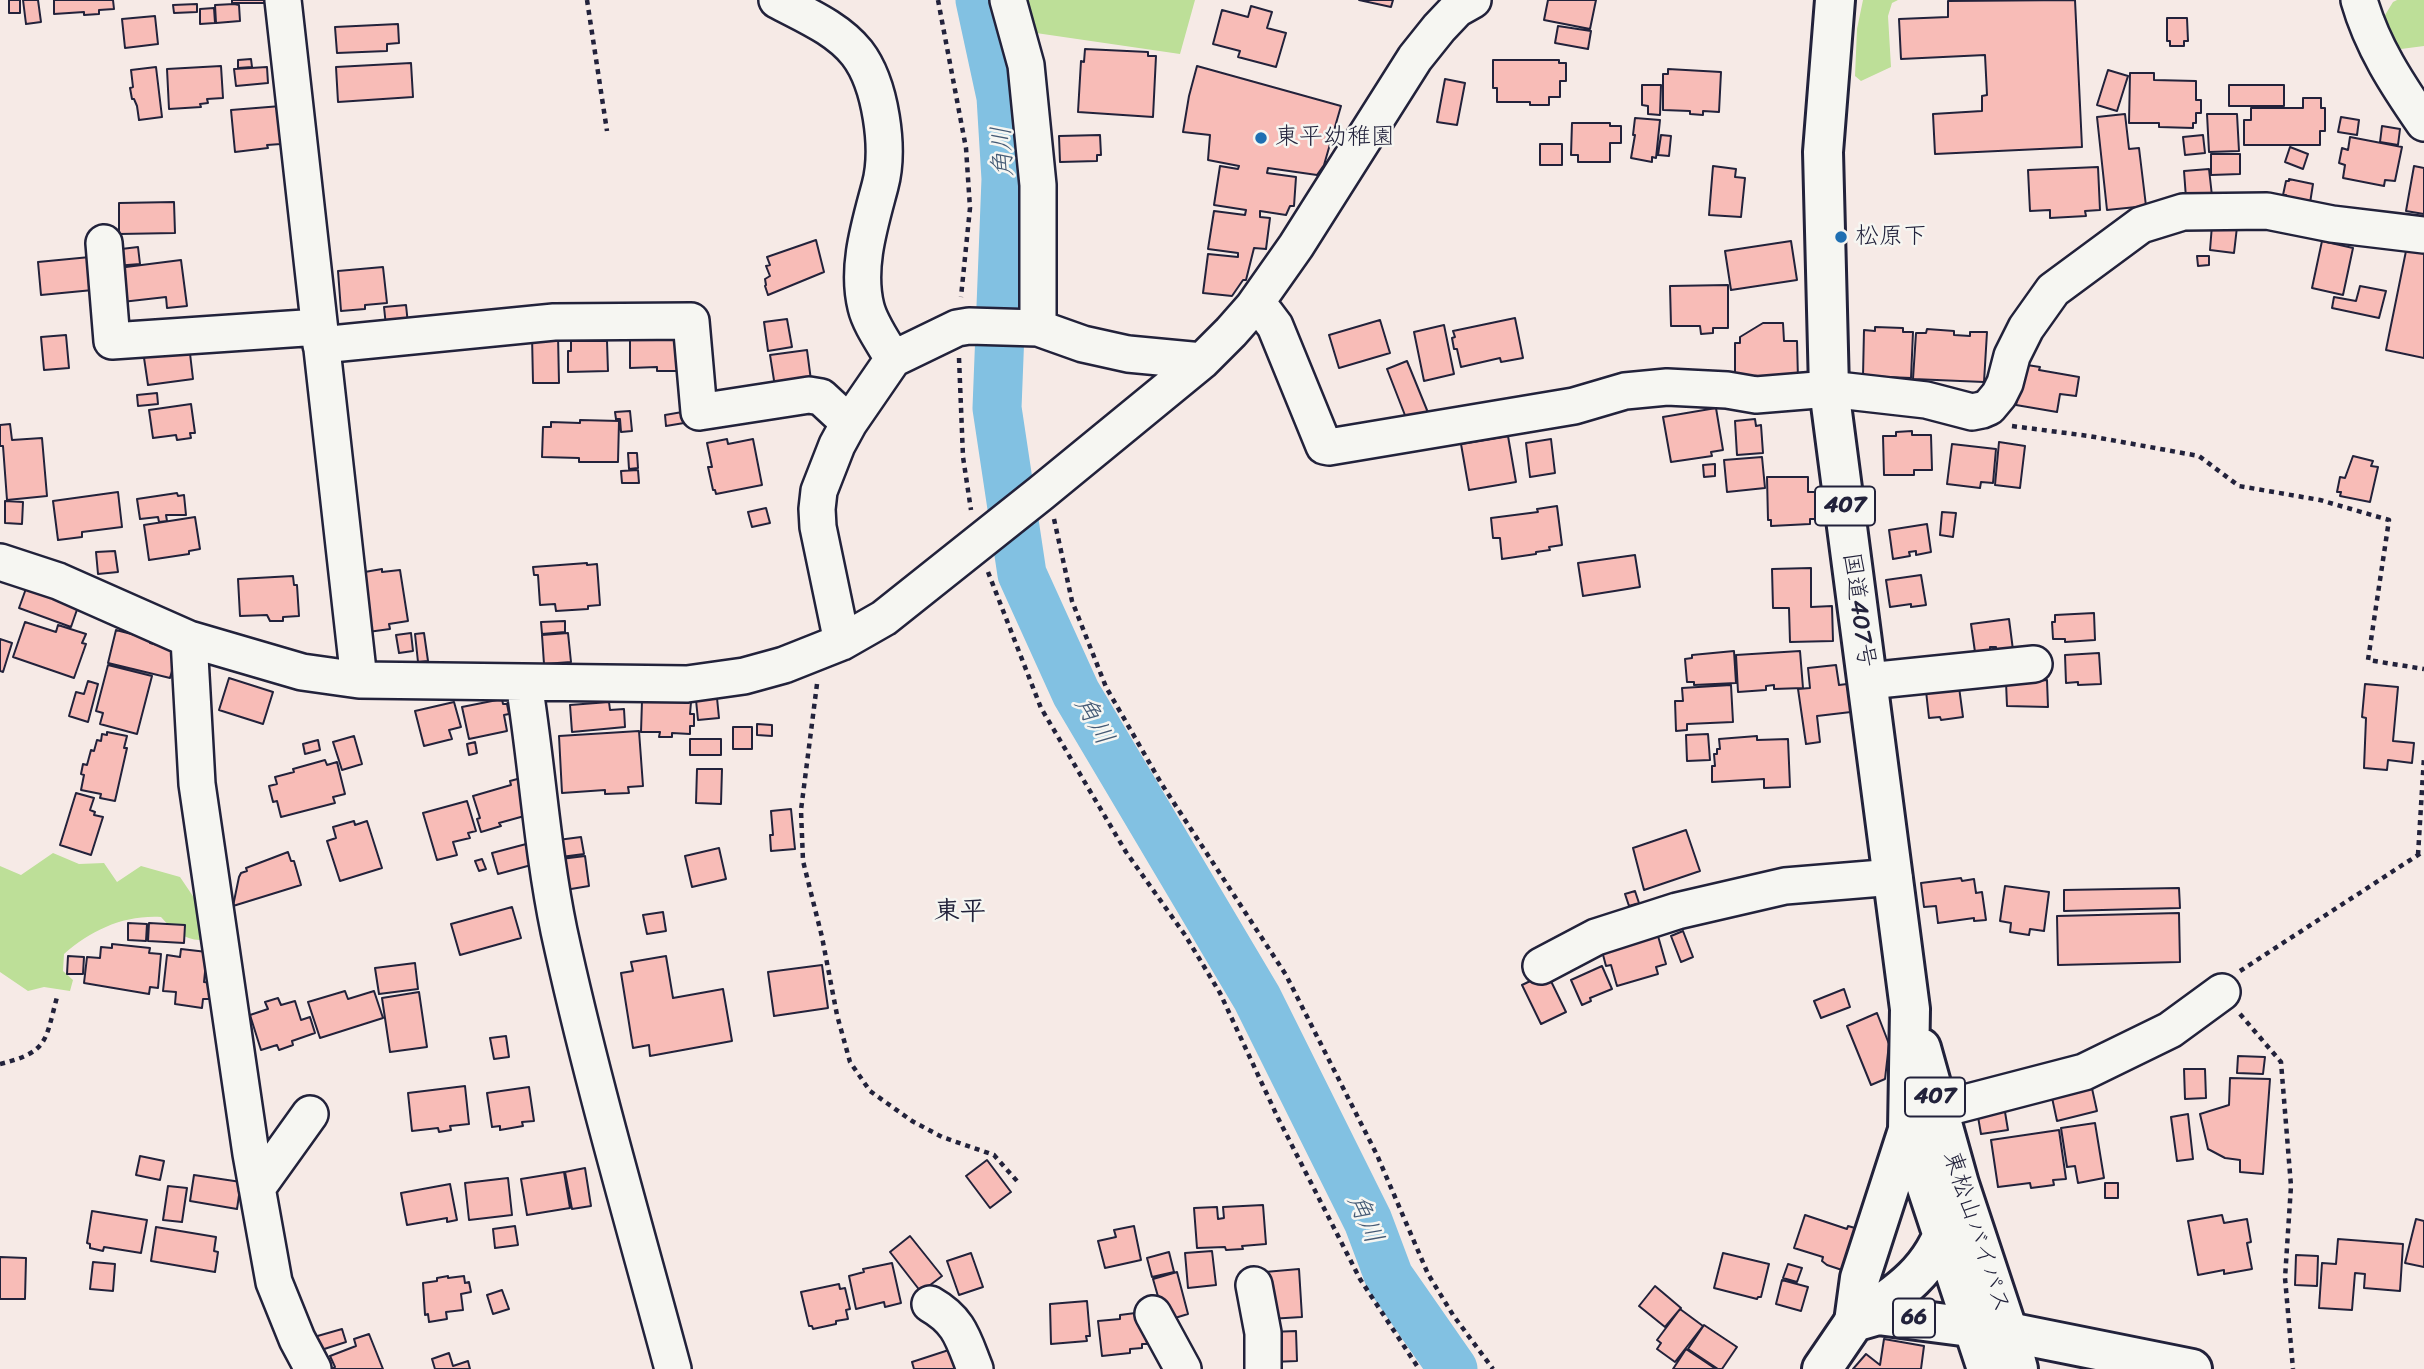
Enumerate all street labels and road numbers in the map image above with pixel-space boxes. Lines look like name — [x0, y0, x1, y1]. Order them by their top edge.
road number: 407 — [1815, 486, 1875, 526]
street label: 国道407号 — [1836, 551, 1880, 669]
road number: 407 — [1905, 1078, 1965, 1116]
street label: 東松山バイパス — [1936, 1148, 2016, 1316]
road number: 66 — [1893, 1298, 1935, 1338]

